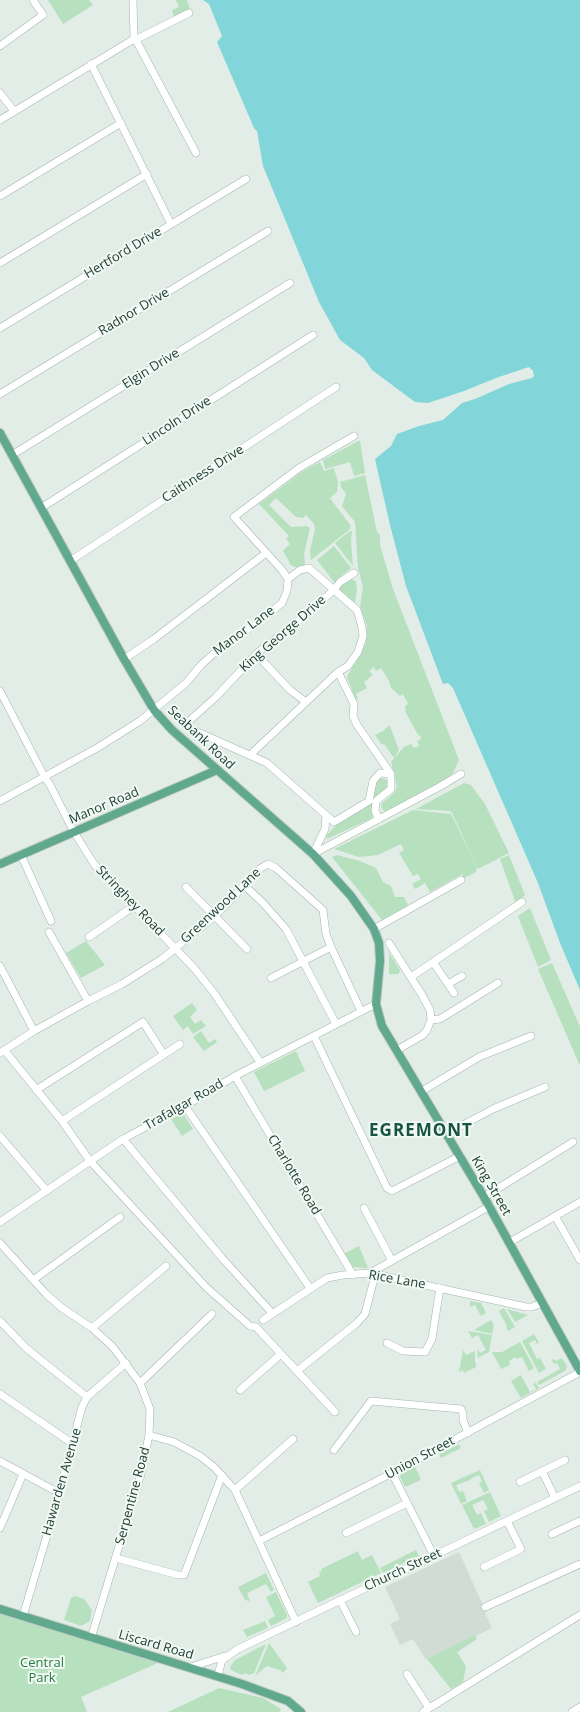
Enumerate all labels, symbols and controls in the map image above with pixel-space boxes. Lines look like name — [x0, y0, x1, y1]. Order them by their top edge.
street label: Hertford Drive — [81, 224, 165, 282]
street label: Radnor Drive — [96, 285, 172, 339]
street label: Elgin Drive — [120, 345, 182, 393]
street label: Lincoln Drive — [140, 393, 214, 449]
street label: Caithness Drive — [159, 442, 247, 506]
street label: King George Drive — [237, 592, 329, 676]
street label: Manor Lane — [210, 603, 278, 659]
street label: Seabank Road — [164, 703, 238, 773]
street label: Manor Road — [67, 784, 141, 828]
street label: Stringhey Road — [93, 863, 167, 939]
street label: Greenwood Lane — [178, 865, 264, 947]
street label: Trafalgar Road — [142, 1076, 226, 1134]
district label: EGREMONT — [369, 1121, 473, 1141]
street label: Charlotte Road — [264, 1132, 324, 1218]
street label: King Street — [468, 1154, 514, 1218]
street label: Rice Lane — [367, 1267, 427, 1293]
street label: Hawarden Avenue — [39, 1426, 85, 1538]
street label: Union Street — [383, 1433, 457, 1483]
street label: Serpentine Road — [112, 1445, 154, 1547]
street label: Church Street — [362, 1545, 444, 1595]
street label: Liscard Road — [117, 1627, 195, 1663]
park label: Central Park — [20, 1655, 64, 1686]

